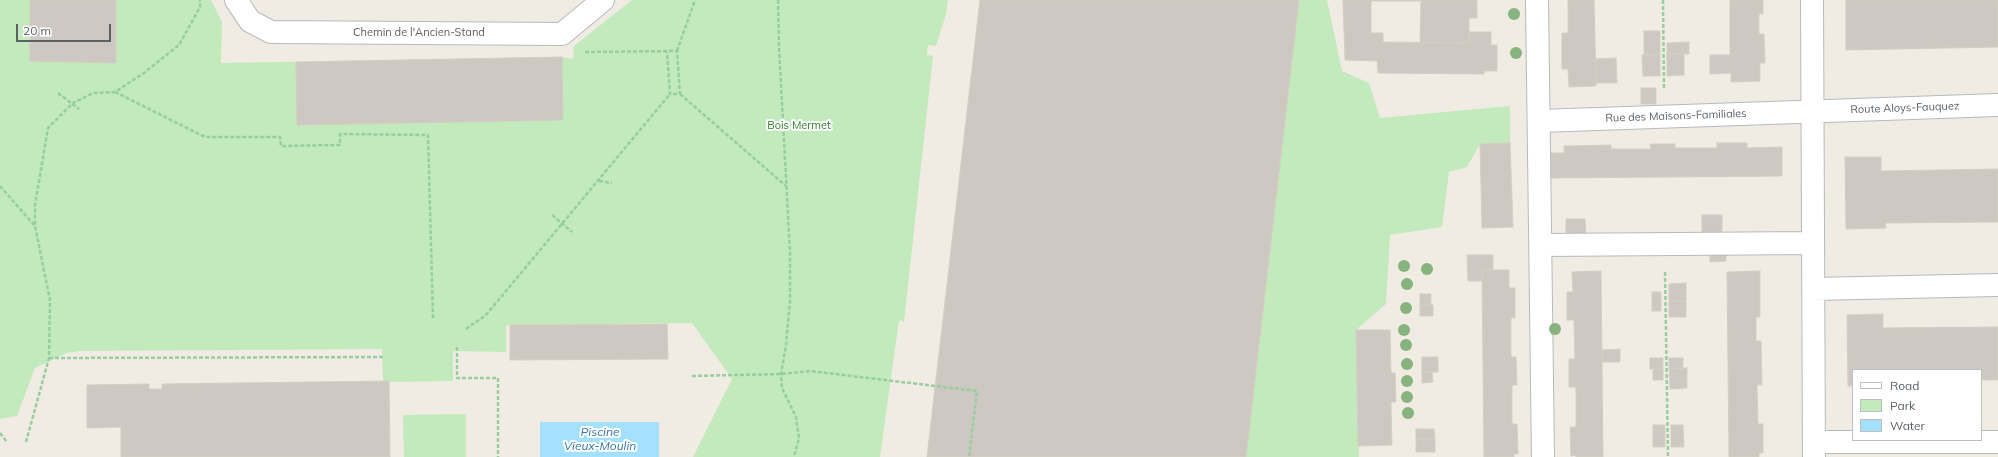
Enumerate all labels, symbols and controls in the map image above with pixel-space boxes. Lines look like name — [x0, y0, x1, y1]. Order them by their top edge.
scale bar — [18, 16, 113, 42]
text: 20 m — [23, 23, 51, 38]
street label: Chemin de l'Ancien-Stand — [353, 26, 485, 40]
street label: Route Aloys-Fauquez — [1850, 100, 1960, 116]
street label: Rue des Maisons-Familiales — [1605, 107, 1747, 125]
park label: Bois Mermet — [767, 119, 831, 133]
legend — [1852, 369, 1982, 441]
text: Road — [1890, 378, 1919, 393]
text: Park — [1890, 398, 1915, 413]
text: Water — [1890, 418, 1925, 433]
water label: Piscine Vieux-Moulin — [564, 425, 636, 453]

